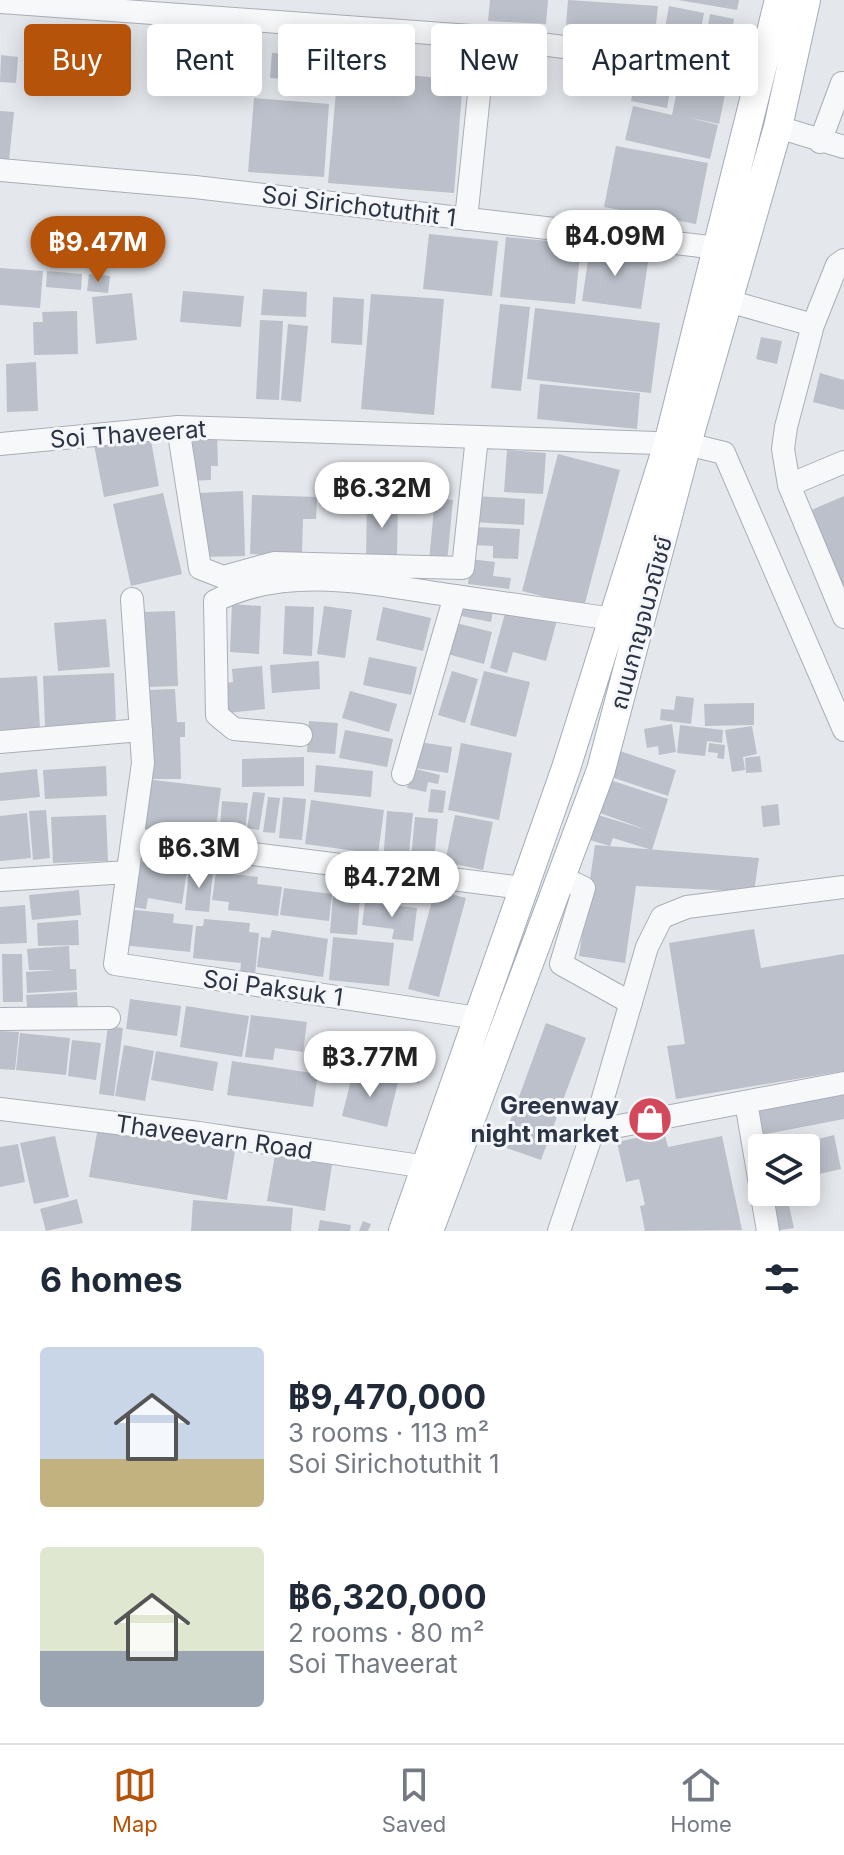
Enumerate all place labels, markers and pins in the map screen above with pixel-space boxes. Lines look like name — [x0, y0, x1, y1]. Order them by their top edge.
pin: ฿4.09M — [550, 210, 680, 278]
pin: ฿9.47M — [33, 216, 163, 284]
pin: ฿6.32M — [317, 462, 447, 530]
pin: ฿6.3M — [143, 822, 255, 890]
pin: ฿4.72M — [327, 851, 457, 919]
pin: ฿3.77M — [305, 1031, 435, 1099]
place label: Greenway night market — [471, 1091, 620, 1148]
shop icon: Greenway night market — [626, 1095, 674, 1143]

